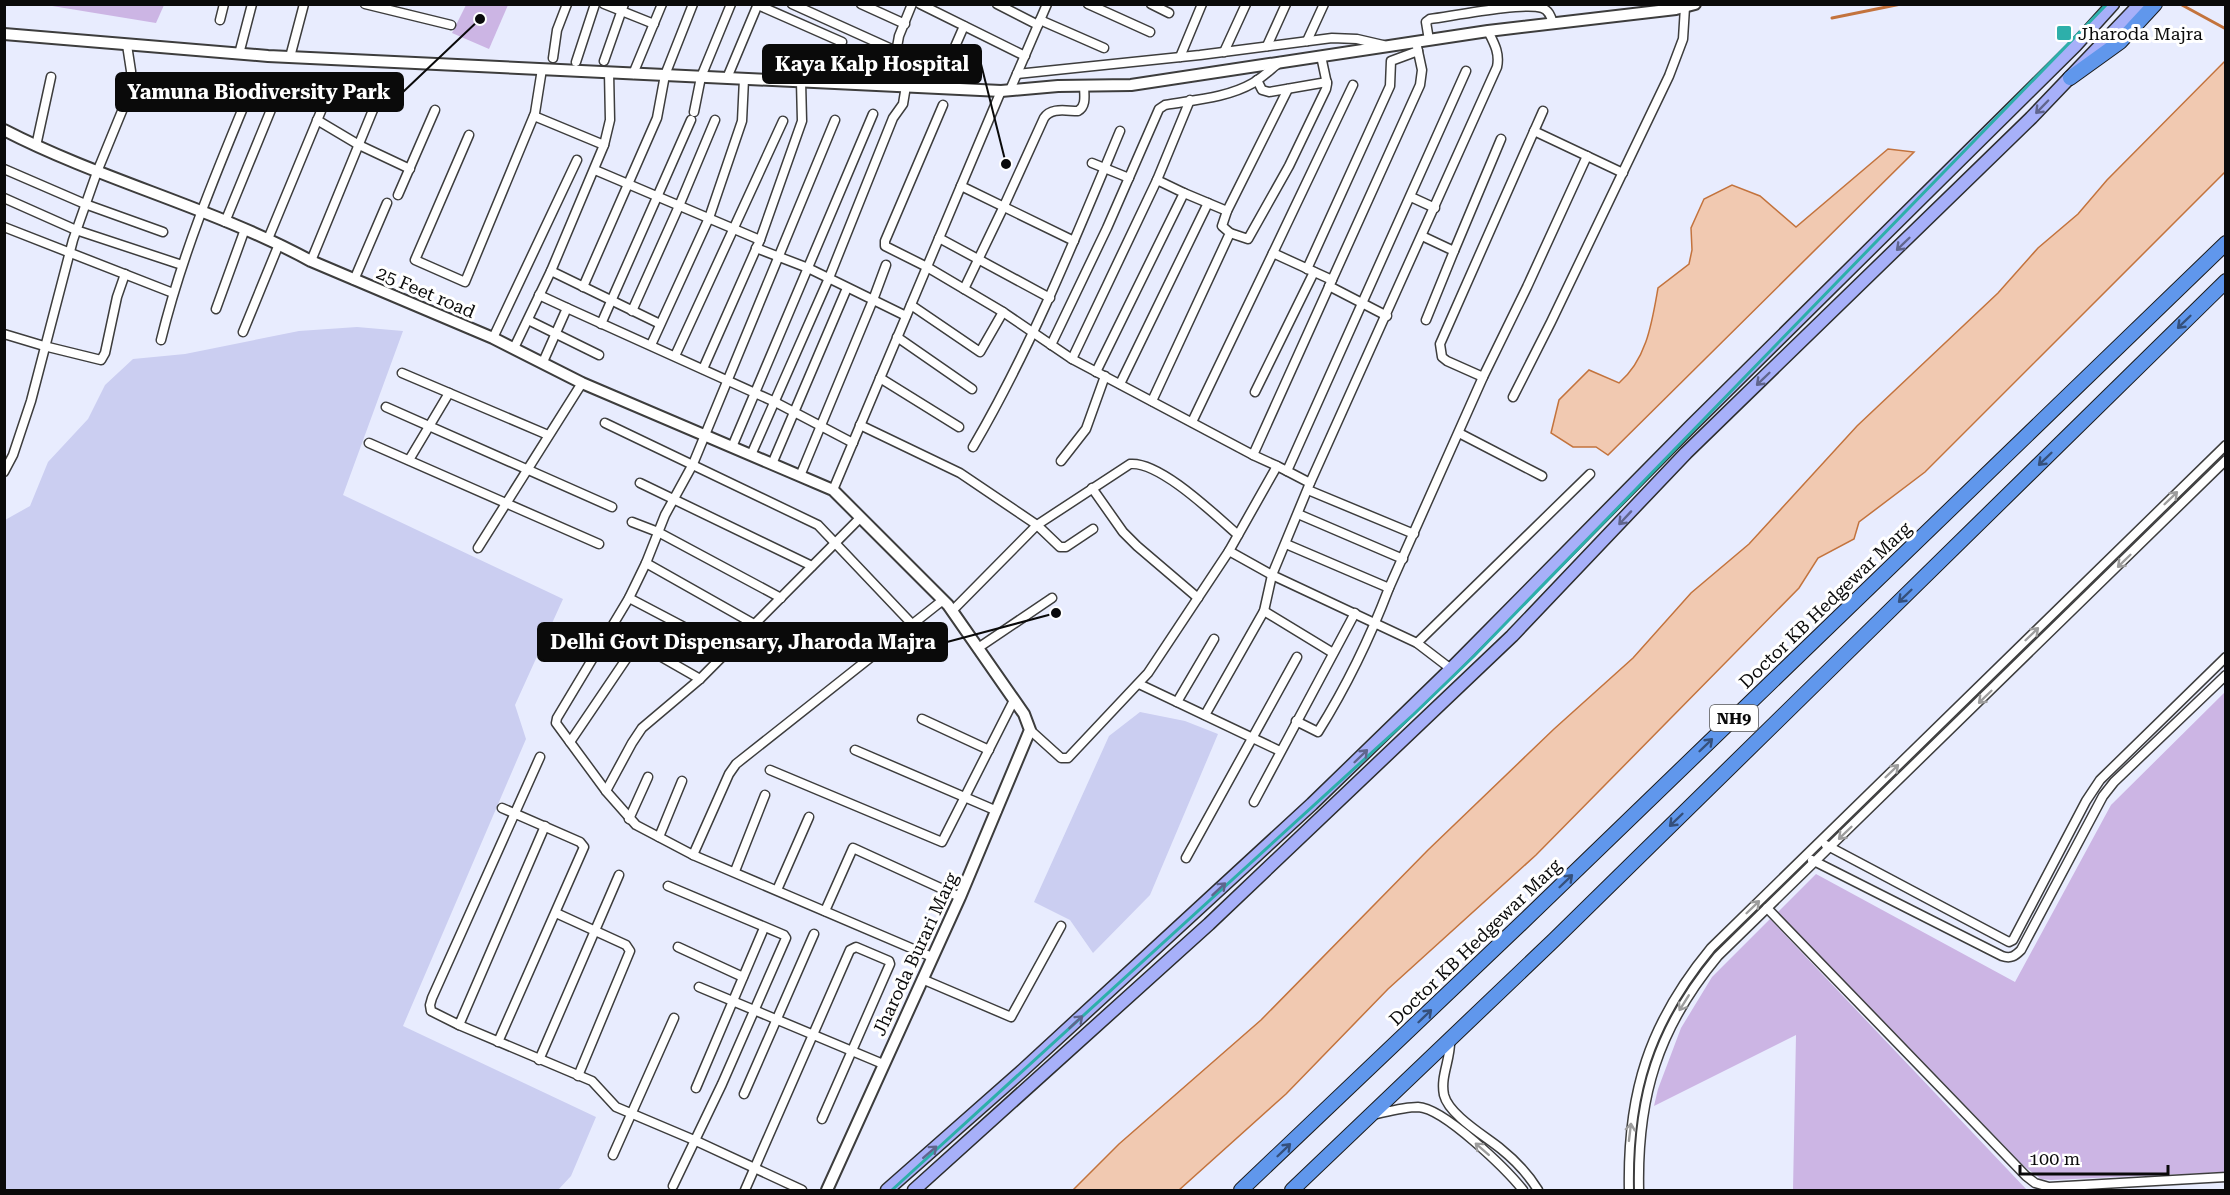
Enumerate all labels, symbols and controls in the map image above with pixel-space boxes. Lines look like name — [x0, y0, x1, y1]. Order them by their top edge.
place label: Jharoda Majra — [2078, 23, 2203, 44]
marker: Jharoda Majra — [2055, 24, 2073, 42]
callout: Kaya Kalp Hospital — [763, 45, 981, 83]
text: Kaya Kalp Hospital — [775, 52, 969, 76]
callout: Yamuna Biodiversity Park — [116, 73, 403, 111]
text: Yamuna Biodiversity Park — [127, 80, 391, 104]
one-way arrow — [2035, 100, 2049, 115]
one-way arrow — [1895, 237, 1910, 251]
street label: 25 Feet road — [374, 262, 479, 322]
one-way arrow — [2176, 315, 2191, 330]
one-way arrow — [1755, 372, 1770, 387]
one-way arrow — [2037, 452, 2052, 466]
one-way arrow — [2164, 491, 2179, 505]
one-way arrow — [1618, 510, 1632, 525]
street label: Doctor KB Hedgewar Marg — [1735, 517, 1916, 693]
one-way arrow — [2117, 553, 2132, 568]
one-way arrow — [1898, 588, 1913, 603]
callout: Delhi Govt Dispensary, Jharoda Majra — [538, 623, 947, 661]
one-way arrow — [2024, 627, 2039, 642]
text: Delhi Govt Dispensary, Jharoda Majra — [550, 630, 936, 654]
one-way arrow — [1977, 689, 1992, 704]
road number: NH9 — [1710, 705, 1758, 731]
one-way arrow — [1698, 739, 1713, 753]
one-way arrow — [1354, 749, 1369, 763]
one-way arrow — [1885, 763, 1900, 778]
one-way arrow — [1669, 813, 1684, 828]
one-way arrow — [1837, 825, 1852, 840]
street label: Doctor KB Hedgewar Marg — [1385, 854, 1566, 1030]
street label: Jharoda Burari Marg — [868, 868, 962, 1039]
one-way arrow — [1558, 873, 1573, 888]
one-way arrow — [1211, 882, 1226, 896]
one-way arrow — [1745, 900, 1760, 914]
one-way arrow — [1677, 994, 1689, 1011]
one-way arrow — [1417, 1008, 1432, 1023]
one-way arrow — [1068, 1014, 1083, 1029]
one-way arrow — [1625, 1123, 1636, 1143]
scale bar — [2020, 1138, 2168, 1176]
one-way arrow — [1475, 1142, 1490, 1156]
one-way arrow — [1276, 1143, 1291, 1157]
one-way arrow — [923, 1145, 938, 1159]
text: 100 m — [2029, 1148, 2080, 1169]

